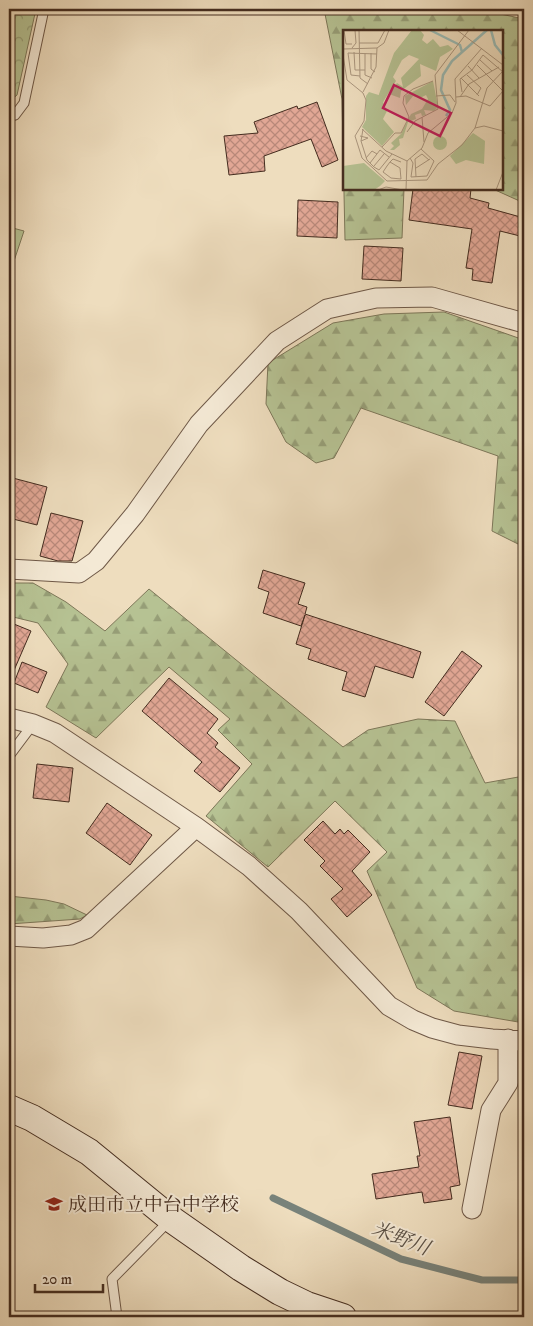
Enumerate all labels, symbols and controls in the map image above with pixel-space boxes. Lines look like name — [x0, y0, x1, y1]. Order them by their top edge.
inset map — [343, 30, 503, 190]
school or university icon: 成田市立中台中学校 — [44, 1194, 64, 1214]
place label: 成田市立中台中学校 — [68, 1194, 239, 1217]
water label: 米野川 — [368, 1217, 435, 1263]
scale bar — [35, 1261, 102, 1293]
text: 20 m — [42, 1270, 72, 1289]

